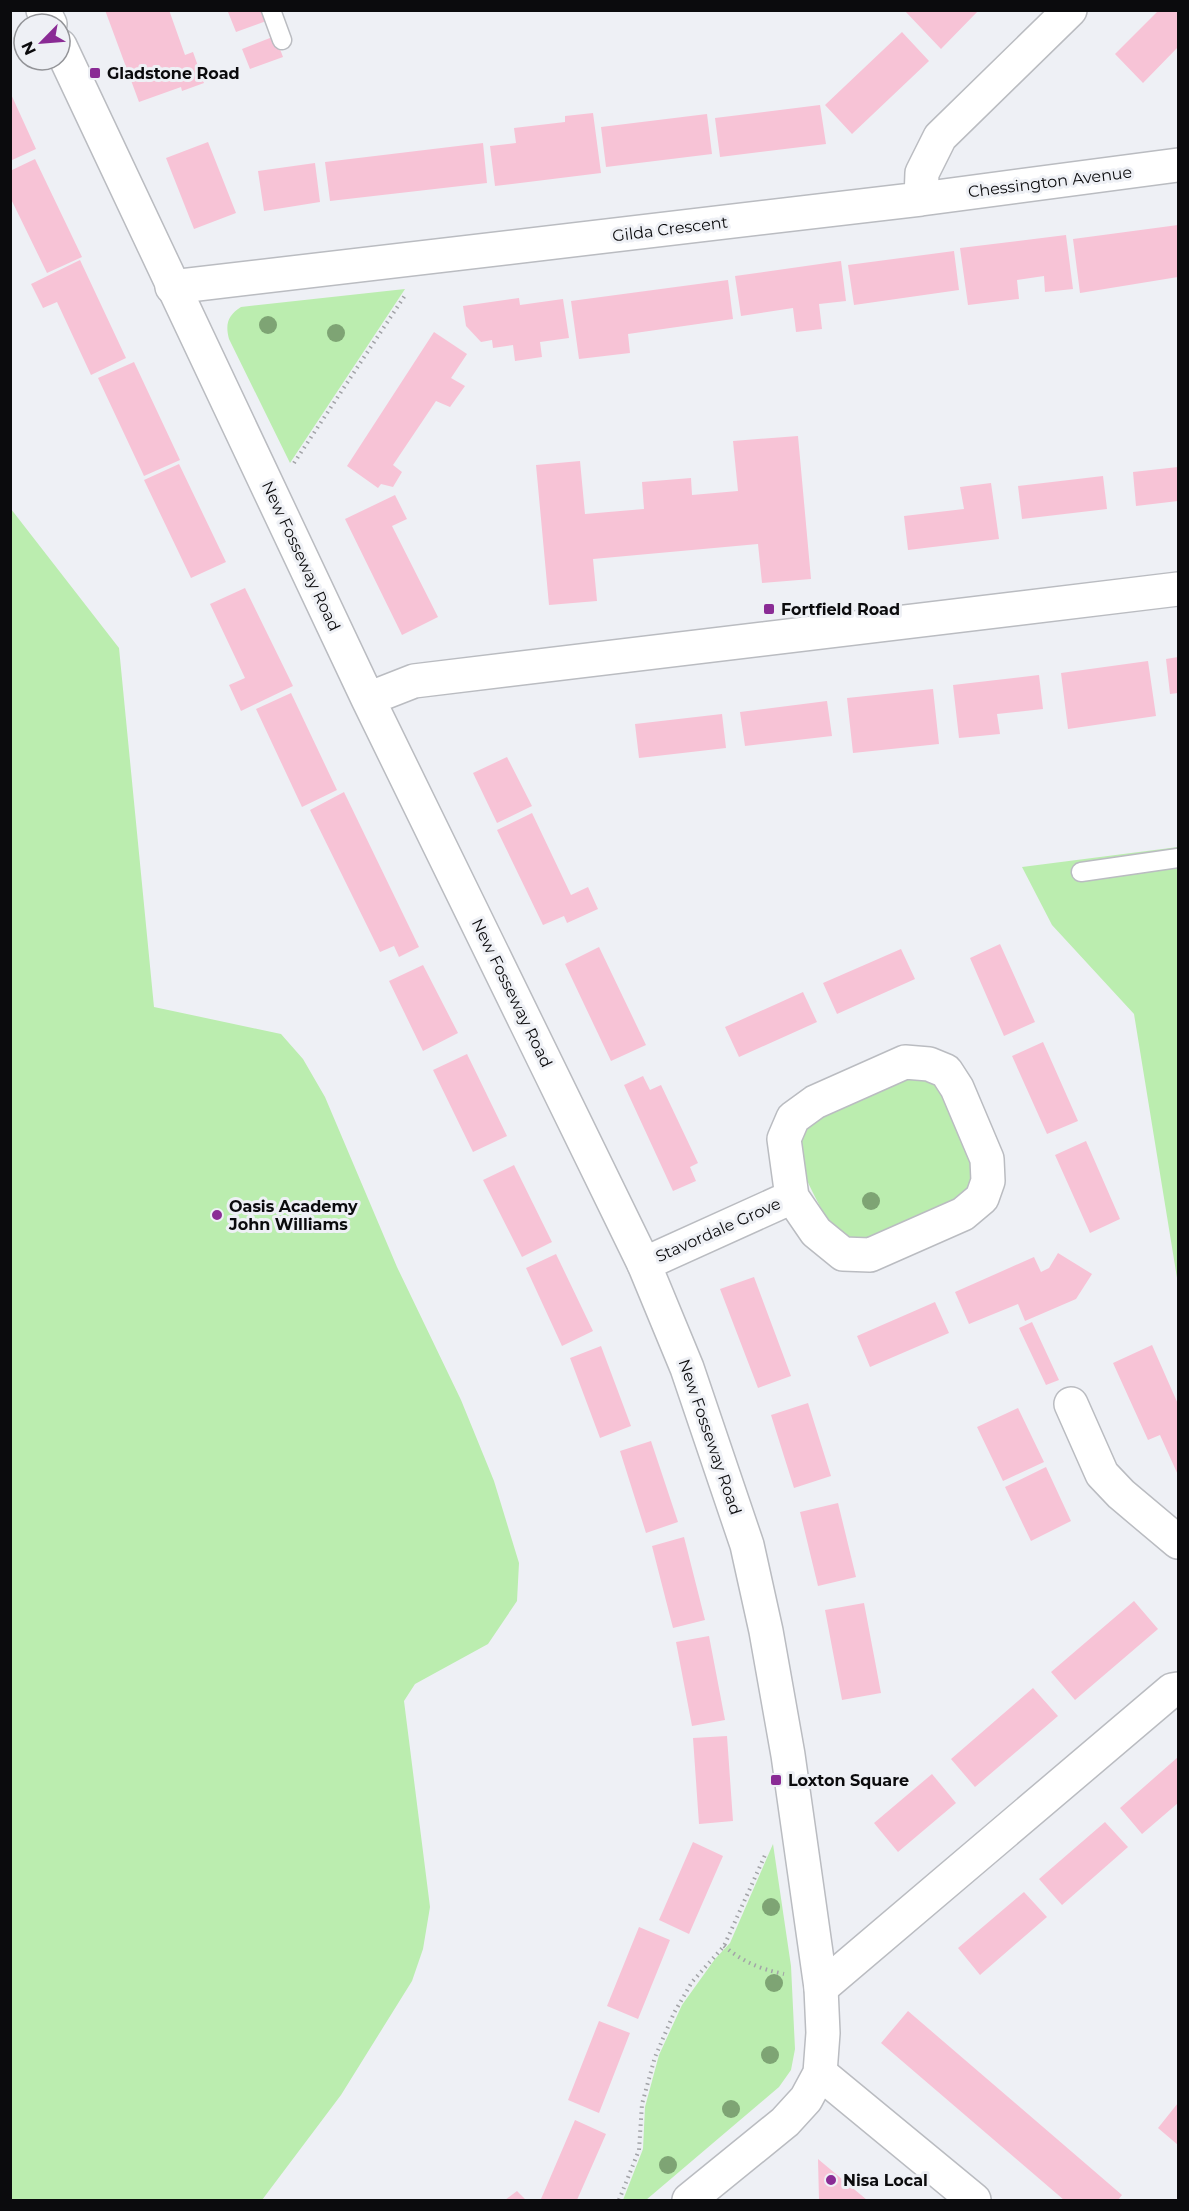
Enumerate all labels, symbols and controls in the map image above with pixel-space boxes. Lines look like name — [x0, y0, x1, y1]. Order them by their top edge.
north arrow — [12, 12, 72, 72]
text: N — [18, 38, 40, 58]
place label: Gladstone Road — [107, 64, 240, 83]
marker: Gladstone Road — [88, 66, 102, 80]
street label: Chessington Avenue — [967, 163, 1133, 201]
street label: Gilda Crescent — [611, 212, 729, 246]
street label: New Fosseway Road — [258, 478, 344, 634]
place label: Fortfield Road — [781, 600, 900, 619]
marker: Fortfield Road — [762, 602, 776, 616]
street label: New Fosseway Road — [468, 915, 556, 1071]
street label: Stavordale Grove — [653, 1194, 783, 1266]
place label: Oasis Academy John Williams — [228, 1197, 358, 1234]
marker: Oasis Academy John Williams — [210, 1208, 224, 1222]
street label: New Fosseway Road — [674, 1357, 746, 1517]
place label: Loxton Square — [788, 1771, 909, 1790]
marker: Loxton Square — [769, 1773, 783, 1787]
place label: Nisa Local — [843, 2171, 928, 2190]
marker: Nisa Local — [824, 2173, 838, 2187]

